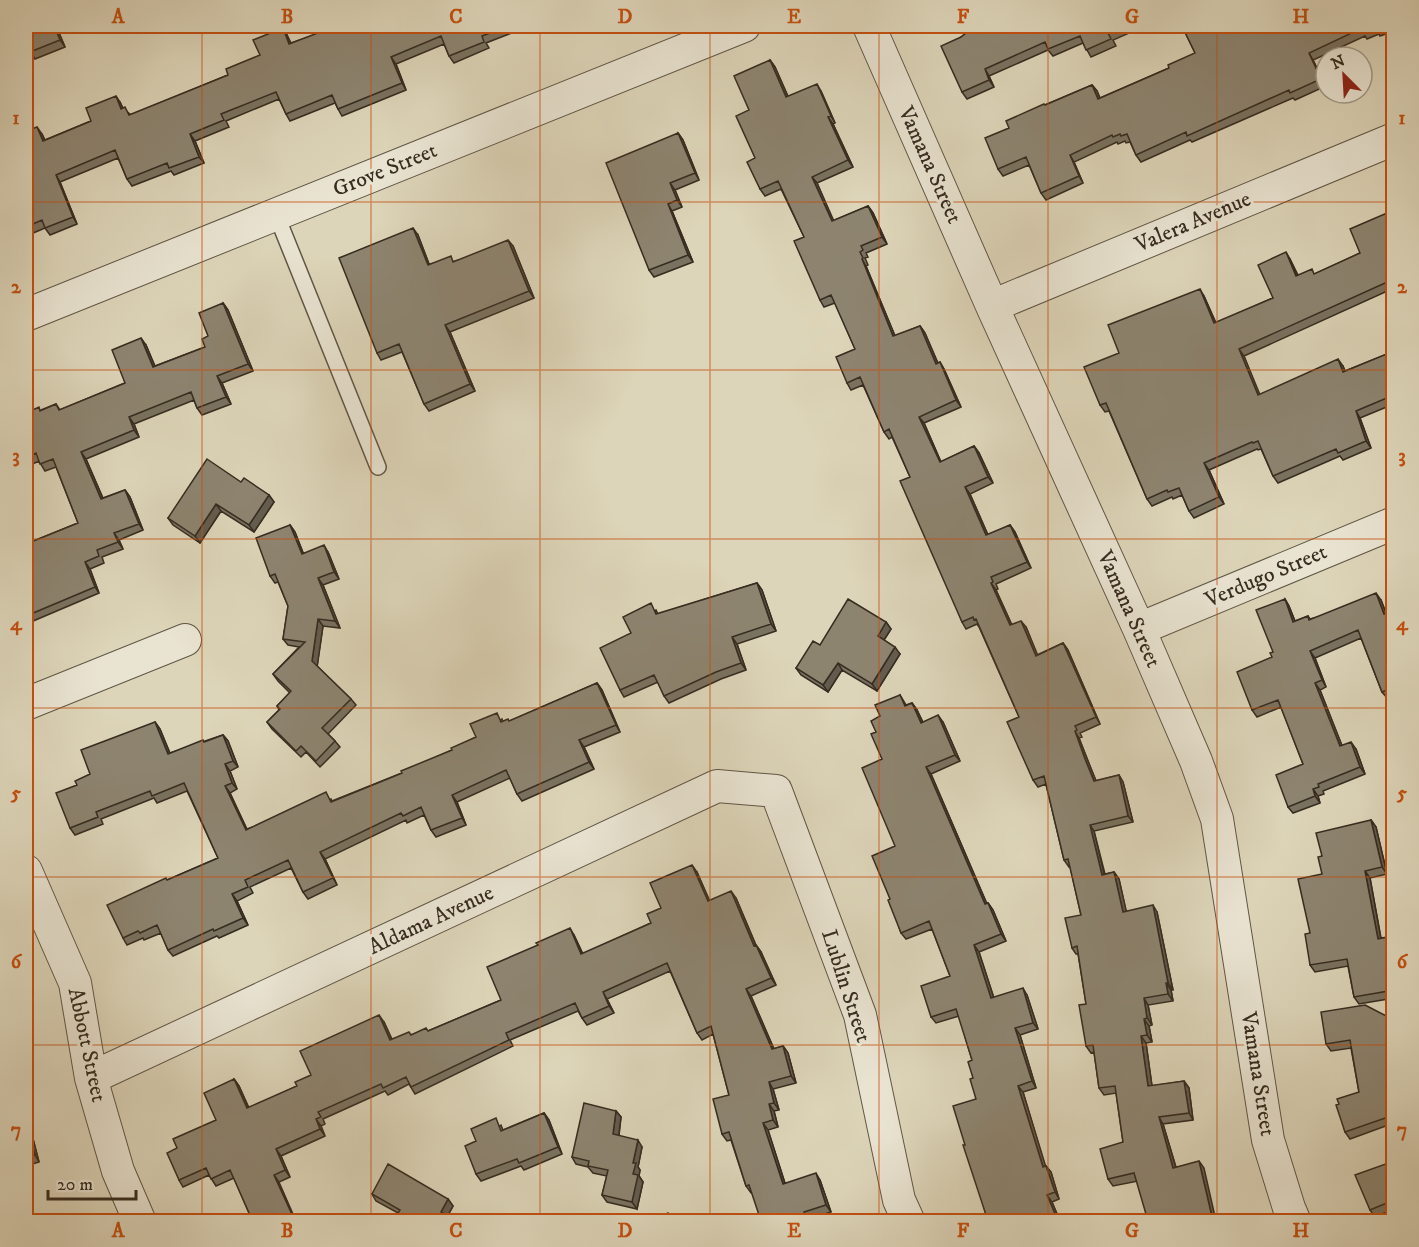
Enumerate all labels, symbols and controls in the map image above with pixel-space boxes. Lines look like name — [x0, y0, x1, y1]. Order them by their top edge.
text: A — [111, 5, 126, 30]
text: B — [281, 5, 293, 30]
text: C — [449, 5, 463, 30]
text: D — [618, 5, 633, 30]
text: E — [787, 5, 801, 30]
text: F — [957, 5, 970, 30]
text: G — [1125, 5, 1139, 30]
text: H — [1293, 5, 1310, 30]
north arrow — [1314, 45, 1374, 105]
text: N — [1328, 50, 1348, 74]
street label: Vamana Street — [892, 101, 968, 228]
text: 1 — [12, 106, 20, 131]
text: 1 — [1398, 106, 1406, 131]
street label: Grove Street — [329, 137, 441, 203]
street label: Valera Avenue — [1130, 185, 1255, 259]
text: 2 — [11, 275, 22, 300]
text: 2 — [1397, 275, 1408, 300]
text: 3 — [12, 444, 20, 469]
text: 3 — [1398, 444, 1406, 469]
street label: Verdugo Street — [1200, 538, 1331, 614]
street label: Vamana Street — [1091, 545, 1167, 672]
text: 4 — [10, 612, 23, 637]
text: 4 — [1396, 612, 1409, 637]
text: 5 — [10, 781, 21, 806]
text: 5 — [1396, 781, 1407, 806]
street label: Aldama Avenue — [364, 879, 498, 961]
street label: Lublin Street — [815, 926, 877, 1046]
text: 6 — [11, 950, 23, 975]
text: 6 — [1397, 950, 1409, 975]
street label: Abbott Street — [62, 985, 112, 1105]
street label: Vamana Street — [1235, 1009, 1281, 1138]
text: 7 — [11, 1118, 21, 1143]
text: 7 — [1397, 1118, 1407, 1143]
scale bar — [48, 1163, 136, 1201]
text: 20 m — [57, 1174, 93, 1196]
text: A — [111, 1219, 126, 1244]
text: B — [281, 1219, 293, 1244]
text: C — [449, 1219, 463, 1244]
text: D — [618, 1219, 633, 1244]
text: E — [787, 1219, 801, 1244]
text: F — [957, 1219, 970, 1244]
text: G — [1125, 1219, 1139, 1244]
text: H — [1293, 1219, 1310, 1244]

